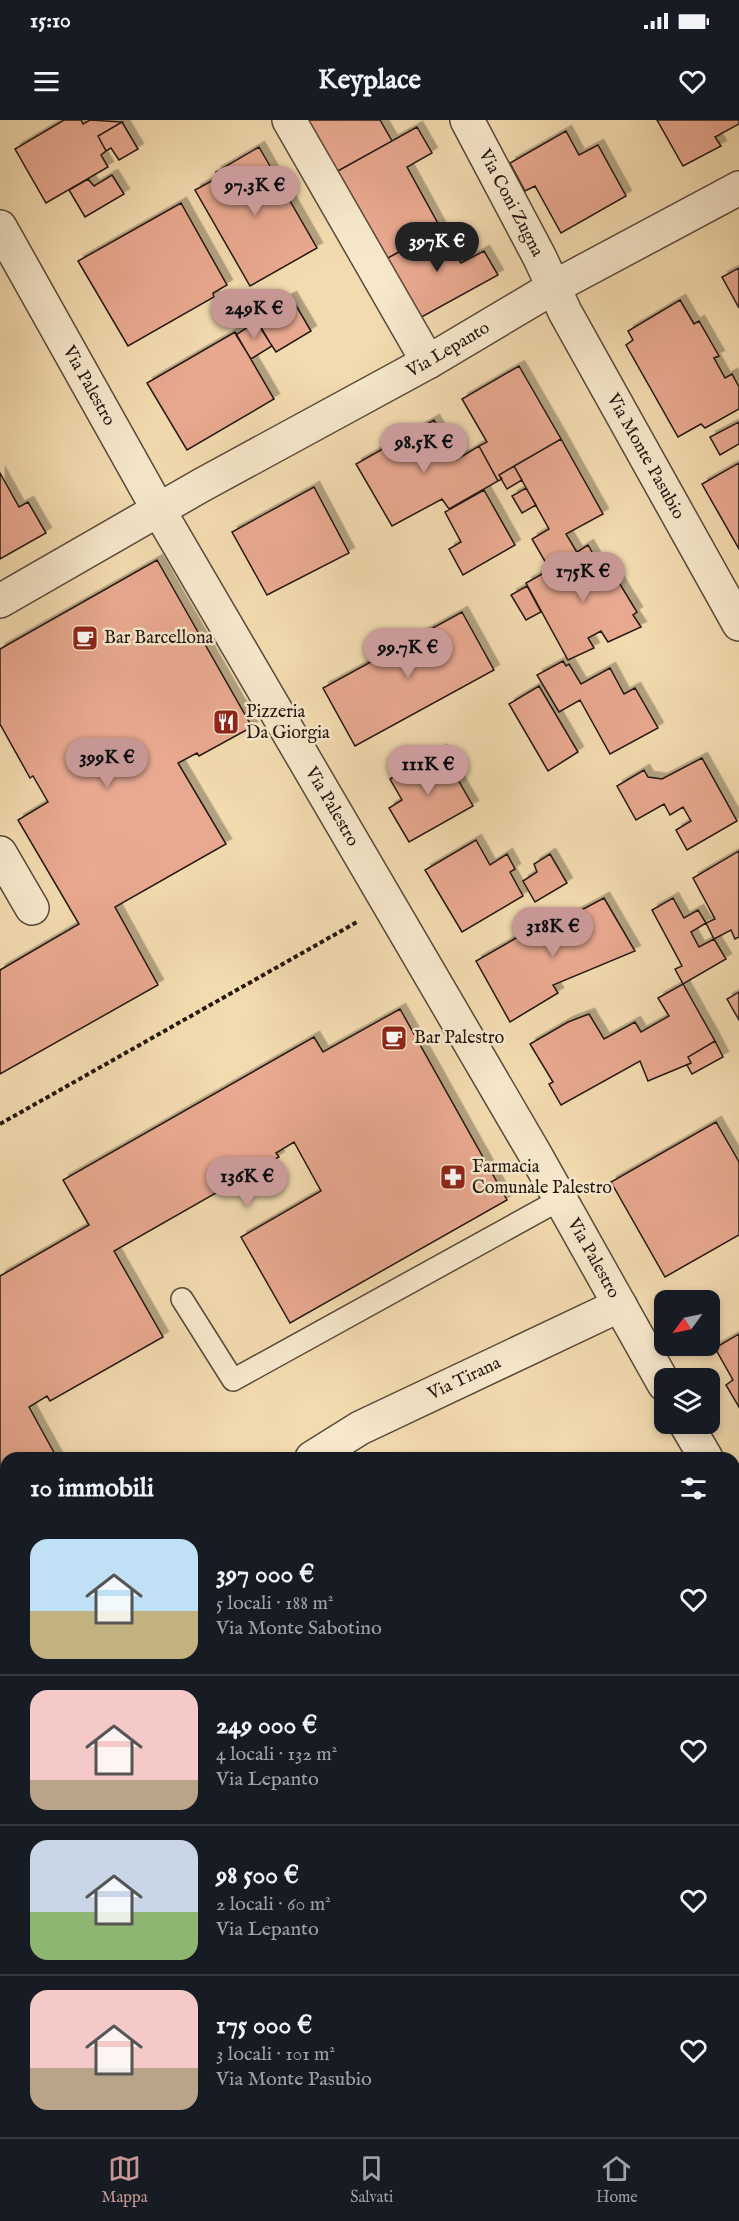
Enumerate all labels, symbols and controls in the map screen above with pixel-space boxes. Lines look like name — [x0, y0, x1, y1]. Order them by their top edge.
text: 15:10 — [30, 7, 71, 35]
text: Keyplace — [318, 64, 421, 98]
icon: menu — [30, 65, 63, 98]
icon: heart — [676, 65, 709, 98]
street label: Via Coni Zugna — [473, 145, 549, 261]
pin: 97.3K € — [200, 166, 310, 217]
text: 97.3K € — [225, 173, 285, 198]
pin: 397K € — [388, 222, 486, 273]
text: 397K € — [409, 229, 465, 254]
pin: 249K € — [205, 289, 303, 340]
text: 249K € — [225, 296, 283, 321]
street label: Via Lepanto — [402, 316, 494, 383]
street label: Via Palestro — [57, 341, 121, 430]
street label: Via Monte Pasubio — [601, 389, 690, 524]
pin: 98.5K € — [369, 423, 479, 474]
text: 98.5K € — [395, 430, 453, 455]
pin: 175K € — [534, 552, 632, 603]
text: 175K € — [556, 559, 610, 584]
cafe icon: Bar Barcellona — [70, 623, 100, 653]
place label: Bar Barcellona — [104, 627, 213, 650]
pin: 99.7K € — [353, 628, 463, 679]
text: 99.7K € — [378, 635, 438, 660]
place label: Pizzeria Da Giorgia — [246, 701, 330, 745]
restaurant icon: Pizzeria Da Giorgia — [211, 707, 241, 737]
pin: 399K € — [58, 738, 156, 789]
text: 399K € — [79, 745, 135, 770]
pin: 111K € — [379, 745, 477, 796]
text: 111K € — [402, 752, 454, 777]
street label: Via Palestro — [299, 762, 364, 851]
pin: 318K € — [504, 907, 602, 958]
text: 318K € — [526, 914, 580, 939]
cafe icon: Bar Palestro — [379, 1023, 409, 1053]
place label: Bar Palestro — [414, 1027, 505, 1050]
place label: Farmacia Comunale Palestro — [472, 1156, 612, 1200]
pin: 136K € — [198, 1157, 296, 1208]
pharmacy icon: Farmacia Comunale Palestro — [438, 1162, 468, 1192]
text: 136K € — [220, 1164, 274, 1189]
street label: Via Palestro — [561, 1213, 625, 1303]
north arrow — [654, 1290, 720, 1356]
map controls — [654, 1290, 720, 1434]
street label: Via Tirana — [423, 1351, 505, 1406]
button: layers — [654, 1368, 720, 1434]
text: 10 immobili — [30, 1472, 154, 1505]
icon: filters — [677, 1472, 710, 1505]
text: 397 000 € — [216, 1558, 314, 1591]
icon: home — [78, 1563, 150, 1635]
icon: heart — [677, 1583, 710, 1616]
text: 5 locali · 188 m² — [216, 1591, 333, 1616]
text: Via Monte Sabotino — [216, 1616, 382, 1641]
text: 249 000 € — [216, 1709, 317, 1742]
icon: home — [78, 1714, 150, 1786]
icon: heart — [677, 1734, 710, 1767]
text: 4 locali · 132 m² — [216, 1742, 337, 1767]
text: Via Lepanto — [216, 1767, 319, 1792]
text: 98 500 € — [216, 1859, 299, 1892]
icon: home — [78, 1864, 150, 1936]
icon: heart — [677, 1884, 710, 1917]
text: 2 locali · 60 m² — [216, 1892, 331, 1917]
text: Via Lepanto — [216, 1917, 319, 1942]
text: 175 000 € — [216, 2009, 312, 2042]
icon: home — [78, 2014, 150, 2086]
icon: heart — [677, 2034, 710, 2067]
text: 3 locali · 101 m² — [216, 2042, 335, 2067]
text: Via Monte Pasubio — [216, 2067, 372, 2092]
tab: Mappa — [101, 2152, 148, 2208]
tab: Salvati — [350, 2152, 393, 2208]
tab: Home — [596, 2152, 638, 2208]

